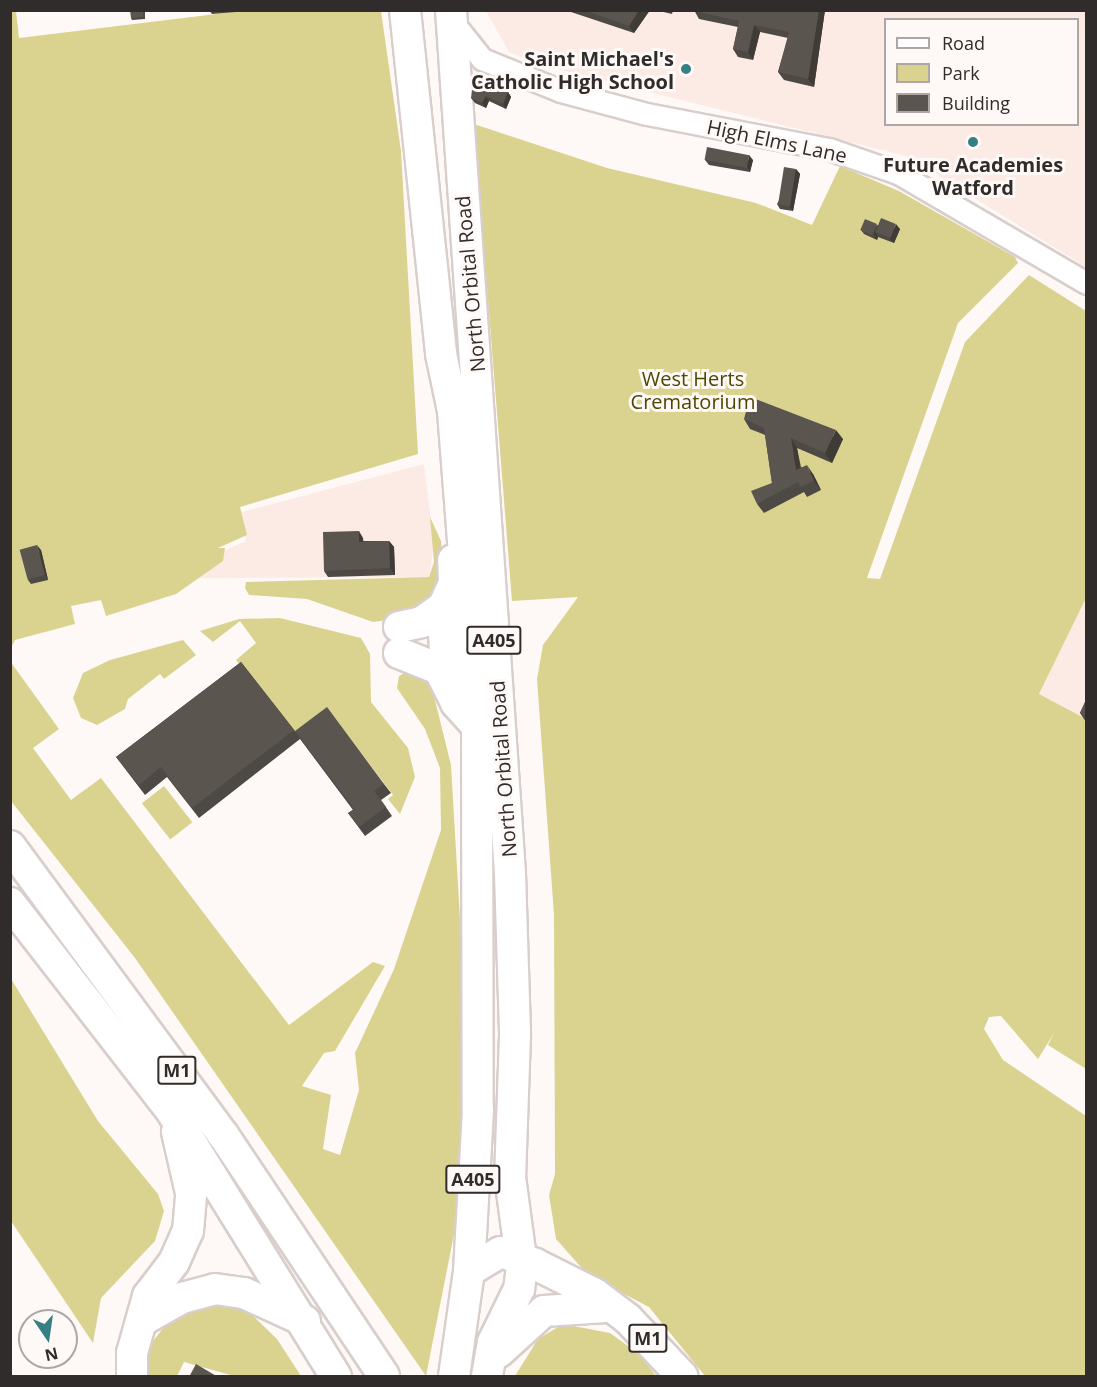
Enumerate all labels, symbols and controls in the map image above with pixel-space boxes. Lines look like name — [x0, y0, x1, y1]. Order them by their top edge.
legend — [884, 18, 1079, 126]
text: Road — [942, 31, 985, 55]
place label: Saint Michael's Catholic High School — [471, 46, 674, 93]
text: Park — [942, 61, 980, 85]
marker: Saint Michael's Catholic High School — [679, 62, 693, 76]
text: Building — [942, 91, 1010, 115]
street label: High Elms Lane — [705, 114, 849, 168]
marker: Future Academies Watford — [966, 135, 980, 149]
place label: Future Academies Watford — [883, 152, 1063, 199]
street label: North Orbital Road — [450, 195, 490, 373]
park label: West Herts Crematorium — [631, 367, 755, 414]
road number: A405 — [466, 625, 522, 655]
street label: North Orbital Road — [485, 680, 521, 858]
road number: M1 — [156, 1055, 198, 1085]
road number: A405 — [444, 1164, 502, 1194]
north arrow — [18, 1309, 78, 1369]
road number: M1 — [627, 1323, 669, 1353]
text: N — [43, 1342, 60, 1367]

